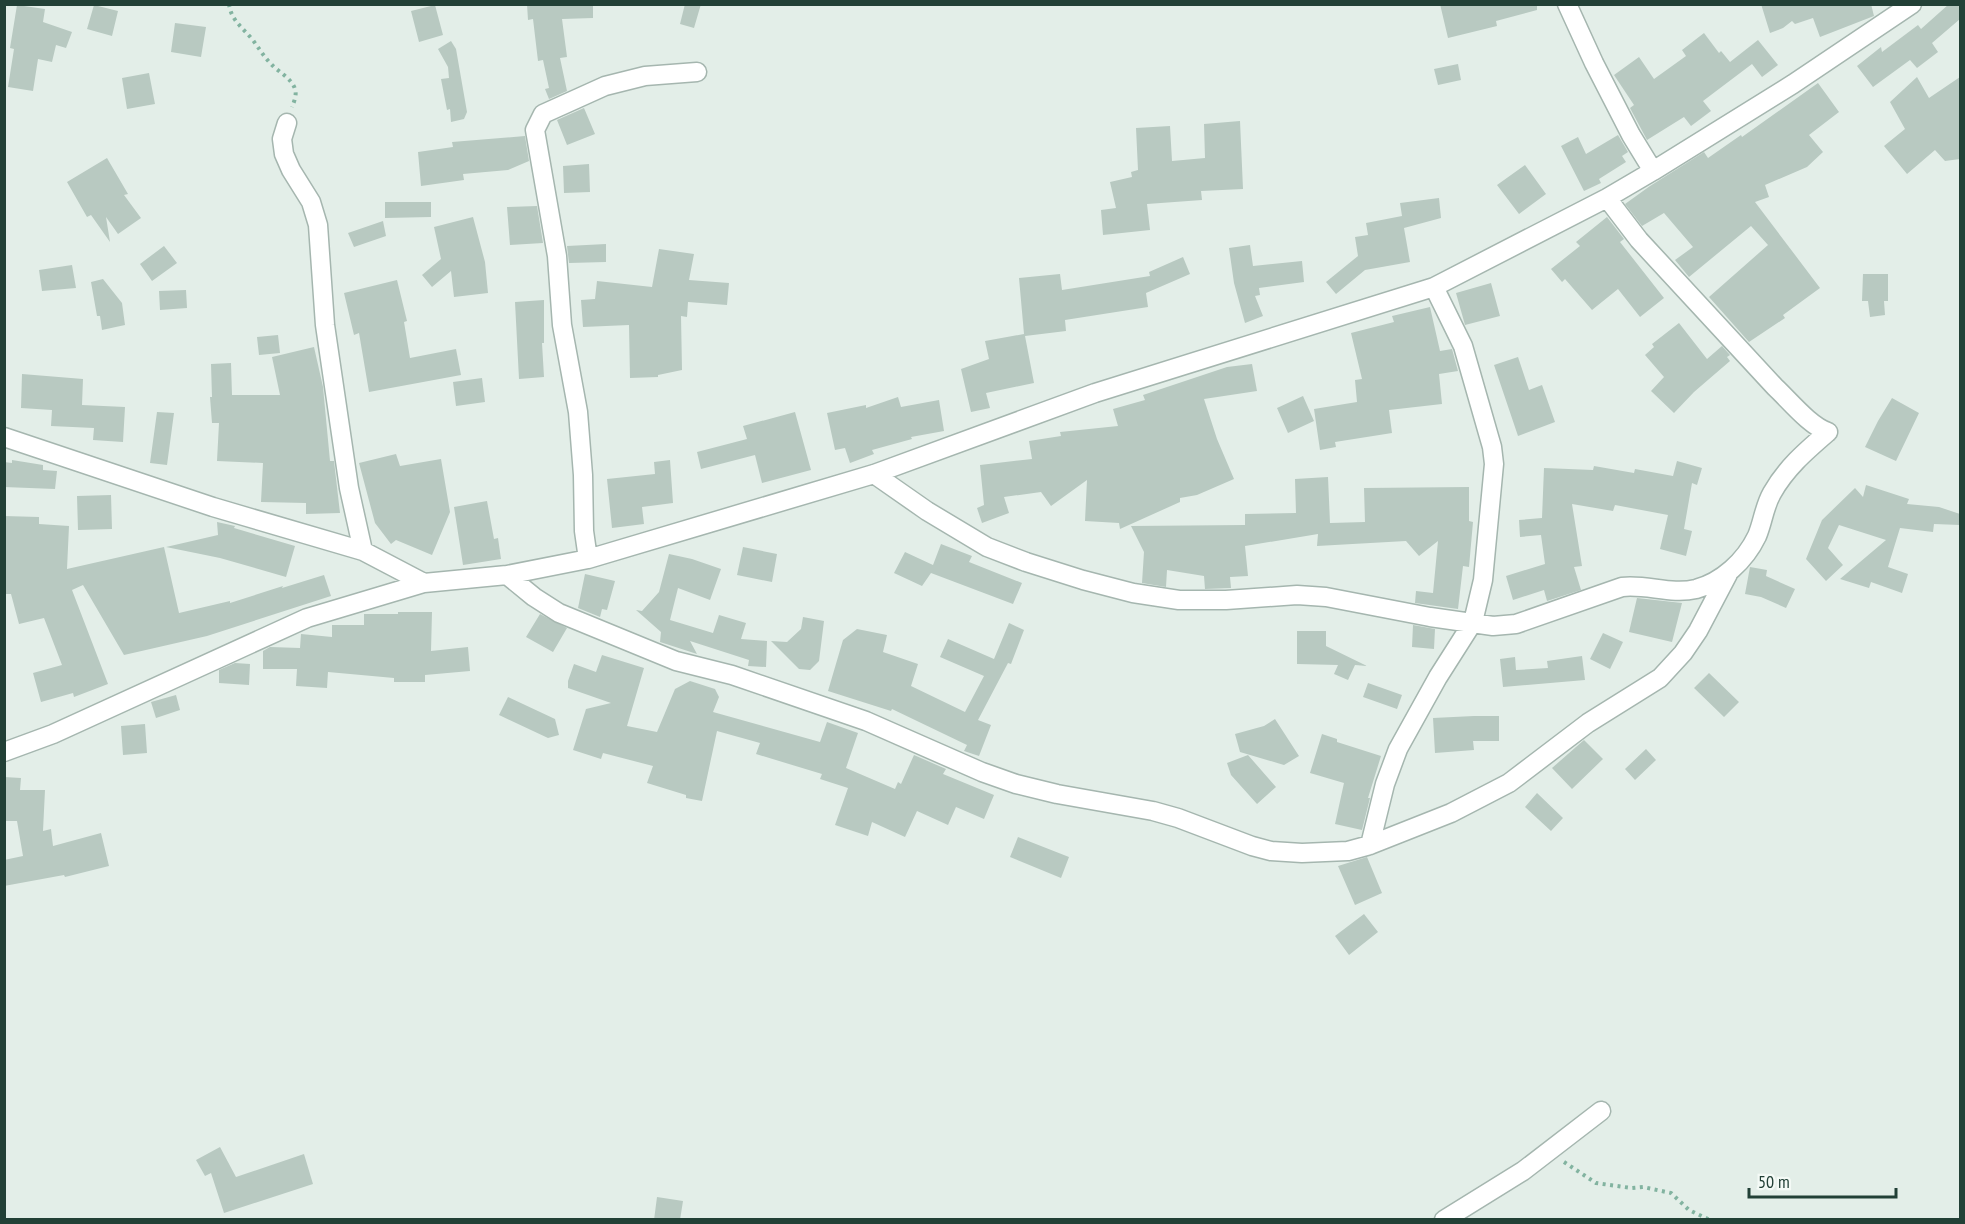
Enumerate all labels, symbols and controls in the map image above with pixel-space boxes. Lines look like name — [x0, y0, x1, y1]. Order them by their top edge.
scale bar — [1749, 1161, 1896, 1199]
text: 50 m — [1758, 1170, 1790, 1193]

